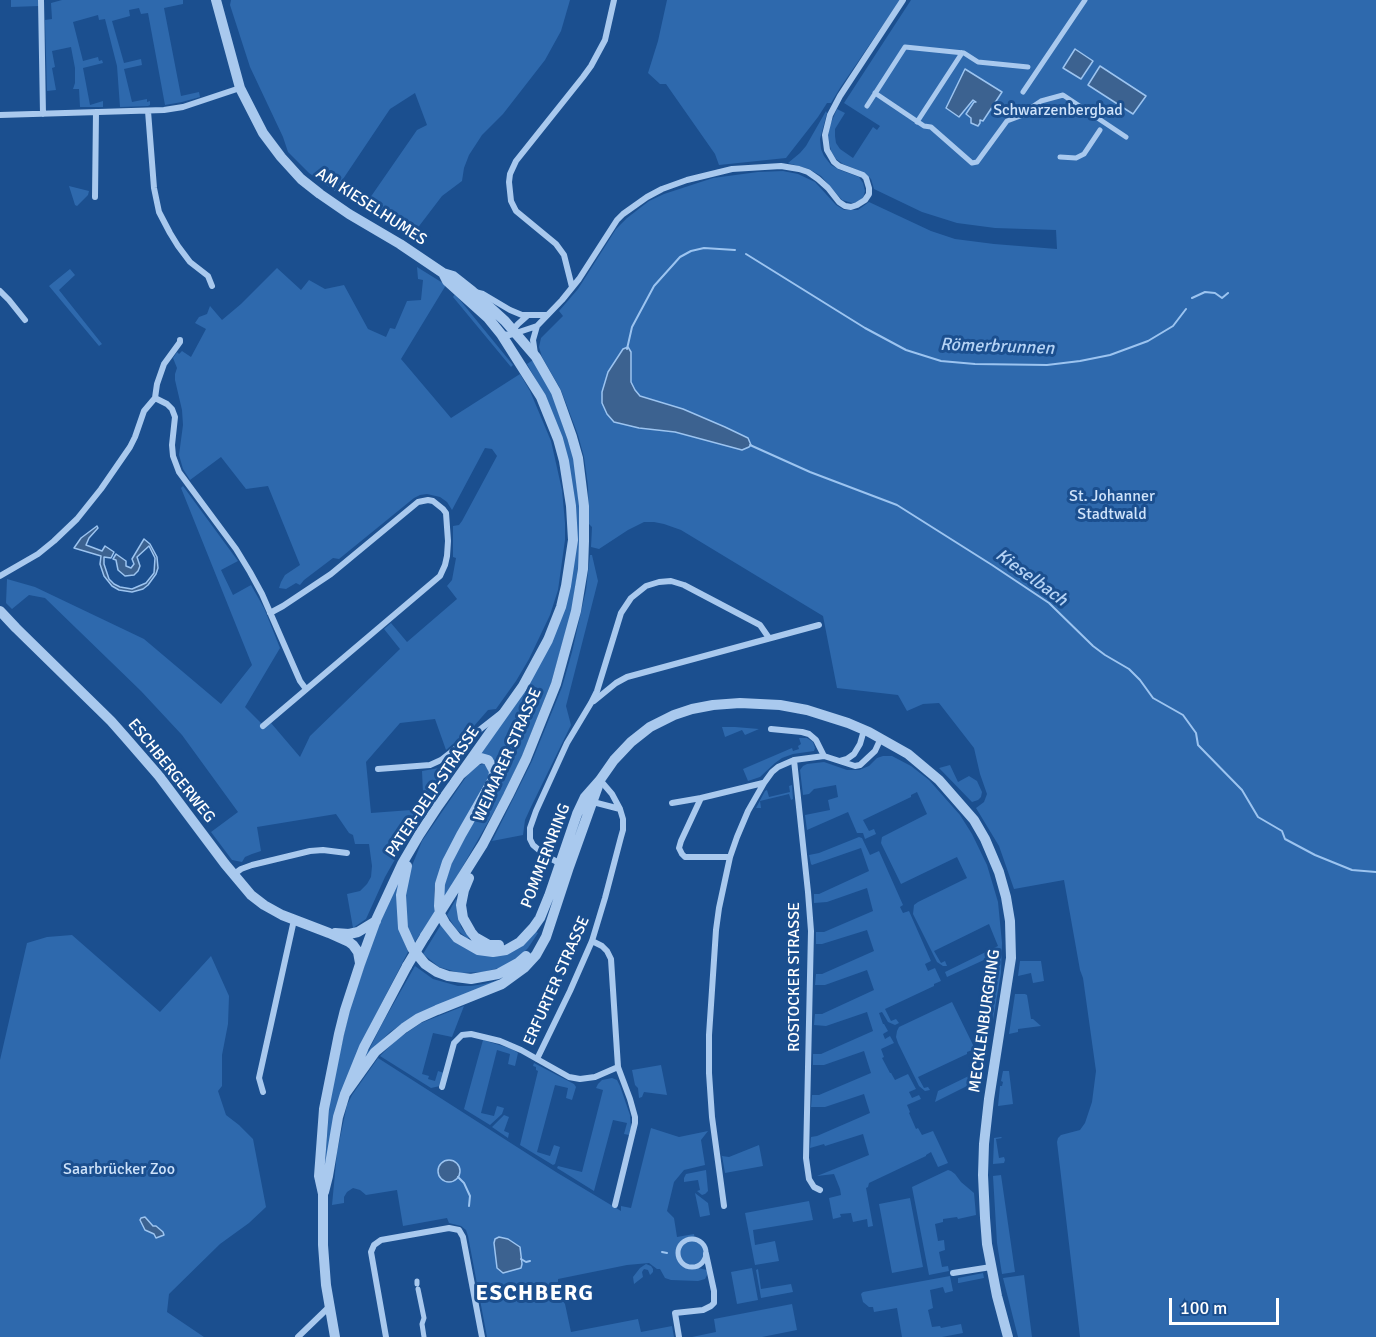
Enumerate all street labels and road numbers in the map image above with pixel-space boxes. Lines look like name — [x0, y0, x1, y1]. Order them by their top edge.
street label: AM KIESELHUMES — [312, 164, 430, 250]
street label: WEIMARER STRASSE — [470, 685, 546, 825]
street label: ESCHBERGERWEG — [123, 715, 219, 827]
street label: PATER-DELP-STRASSE — [382, 723, 484, 861]
street label: POMMERNRING — [517, 801, 575, 911]
street label: ROSTOCKER STRASSE — [785, 902, 805, 1052]
street label: ERFURTER STRASSE — [520, 913, 594, 1049]
street label: MECKLENBURGRING — [965, 948, 1005, 1094]

